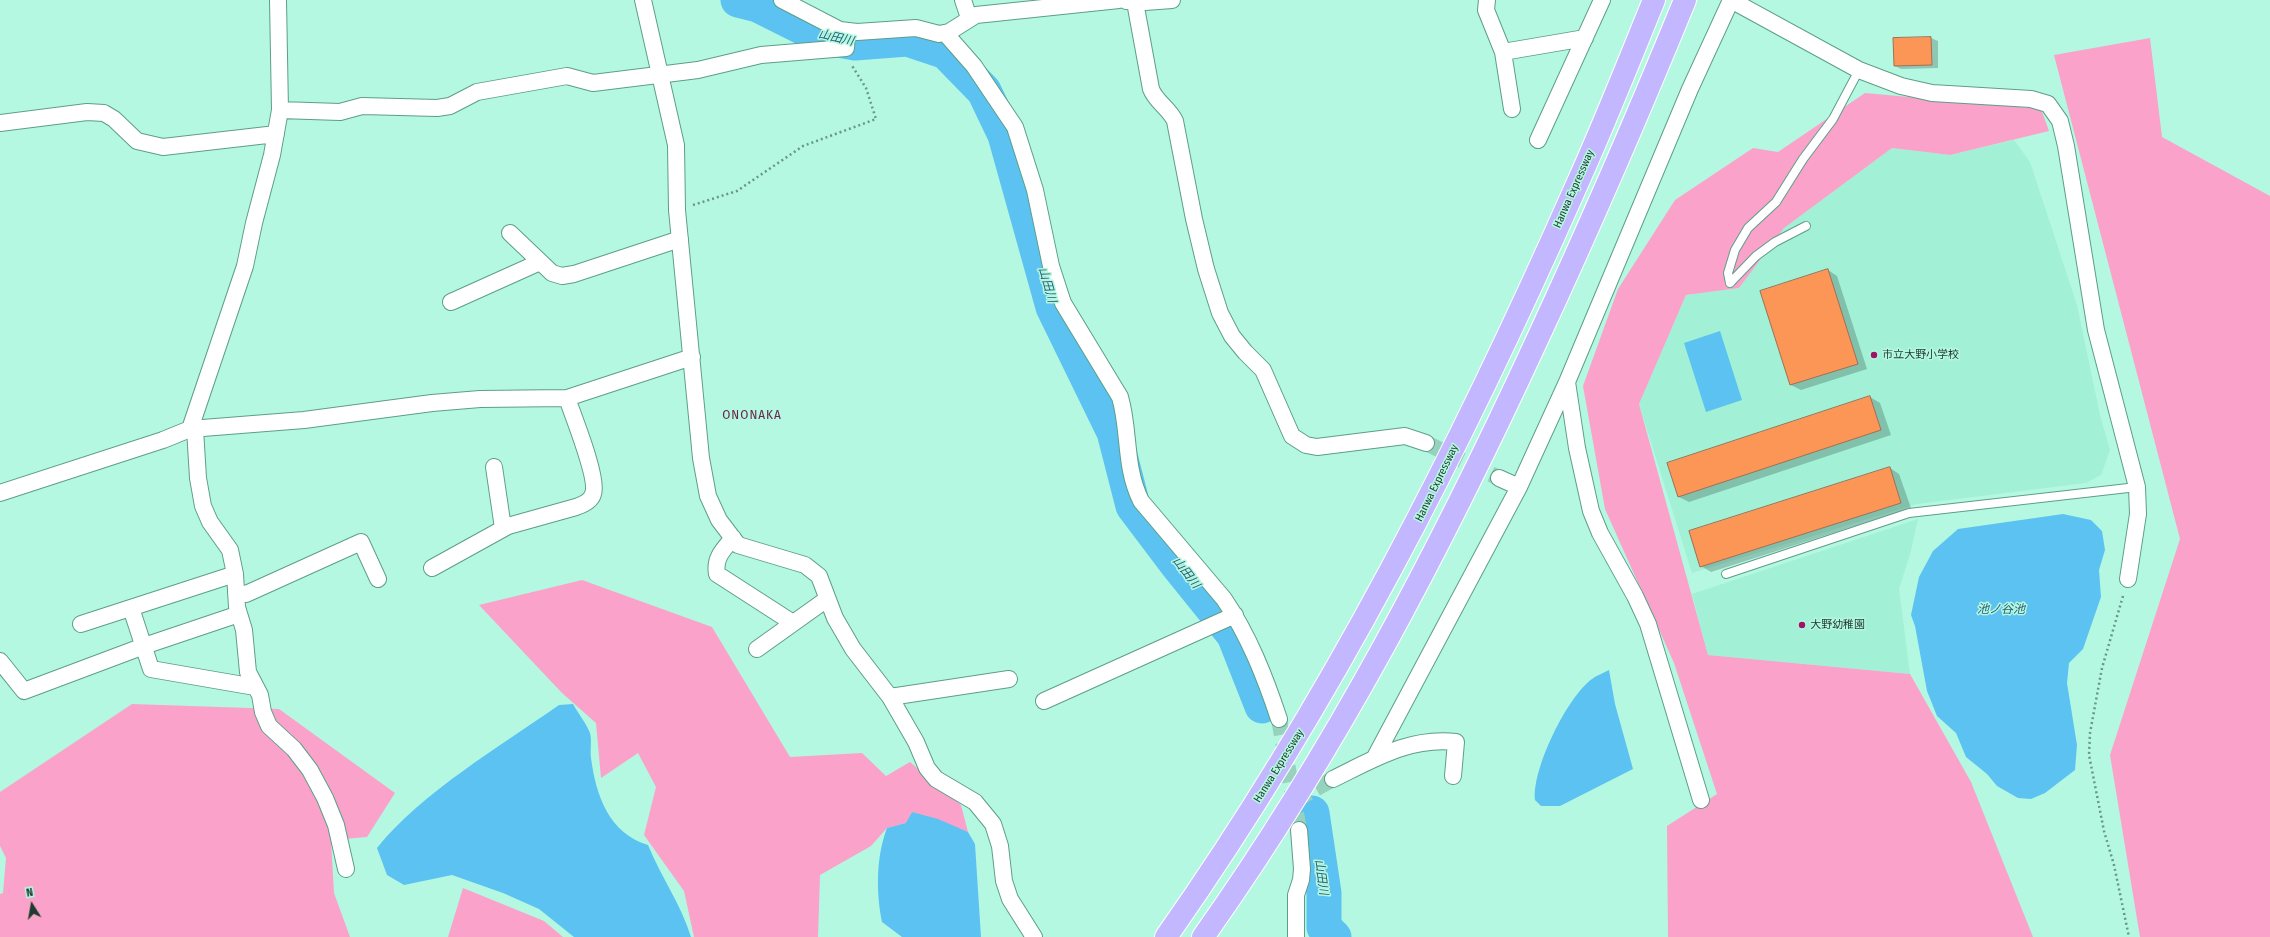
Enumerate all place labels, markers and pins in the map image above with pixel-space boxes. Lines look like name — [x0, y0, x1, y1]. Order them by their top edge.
place label: 市立大野小学校 — [1882, 348, 1959, 362]
marker: 市立大野小学校 — [1869, 350, 1879, 360]
place label: 大野幼稚園 — [1810, 618, 1865, 632]
marker: 大野幼稚園 — [1797, 620, 1807, 630]

